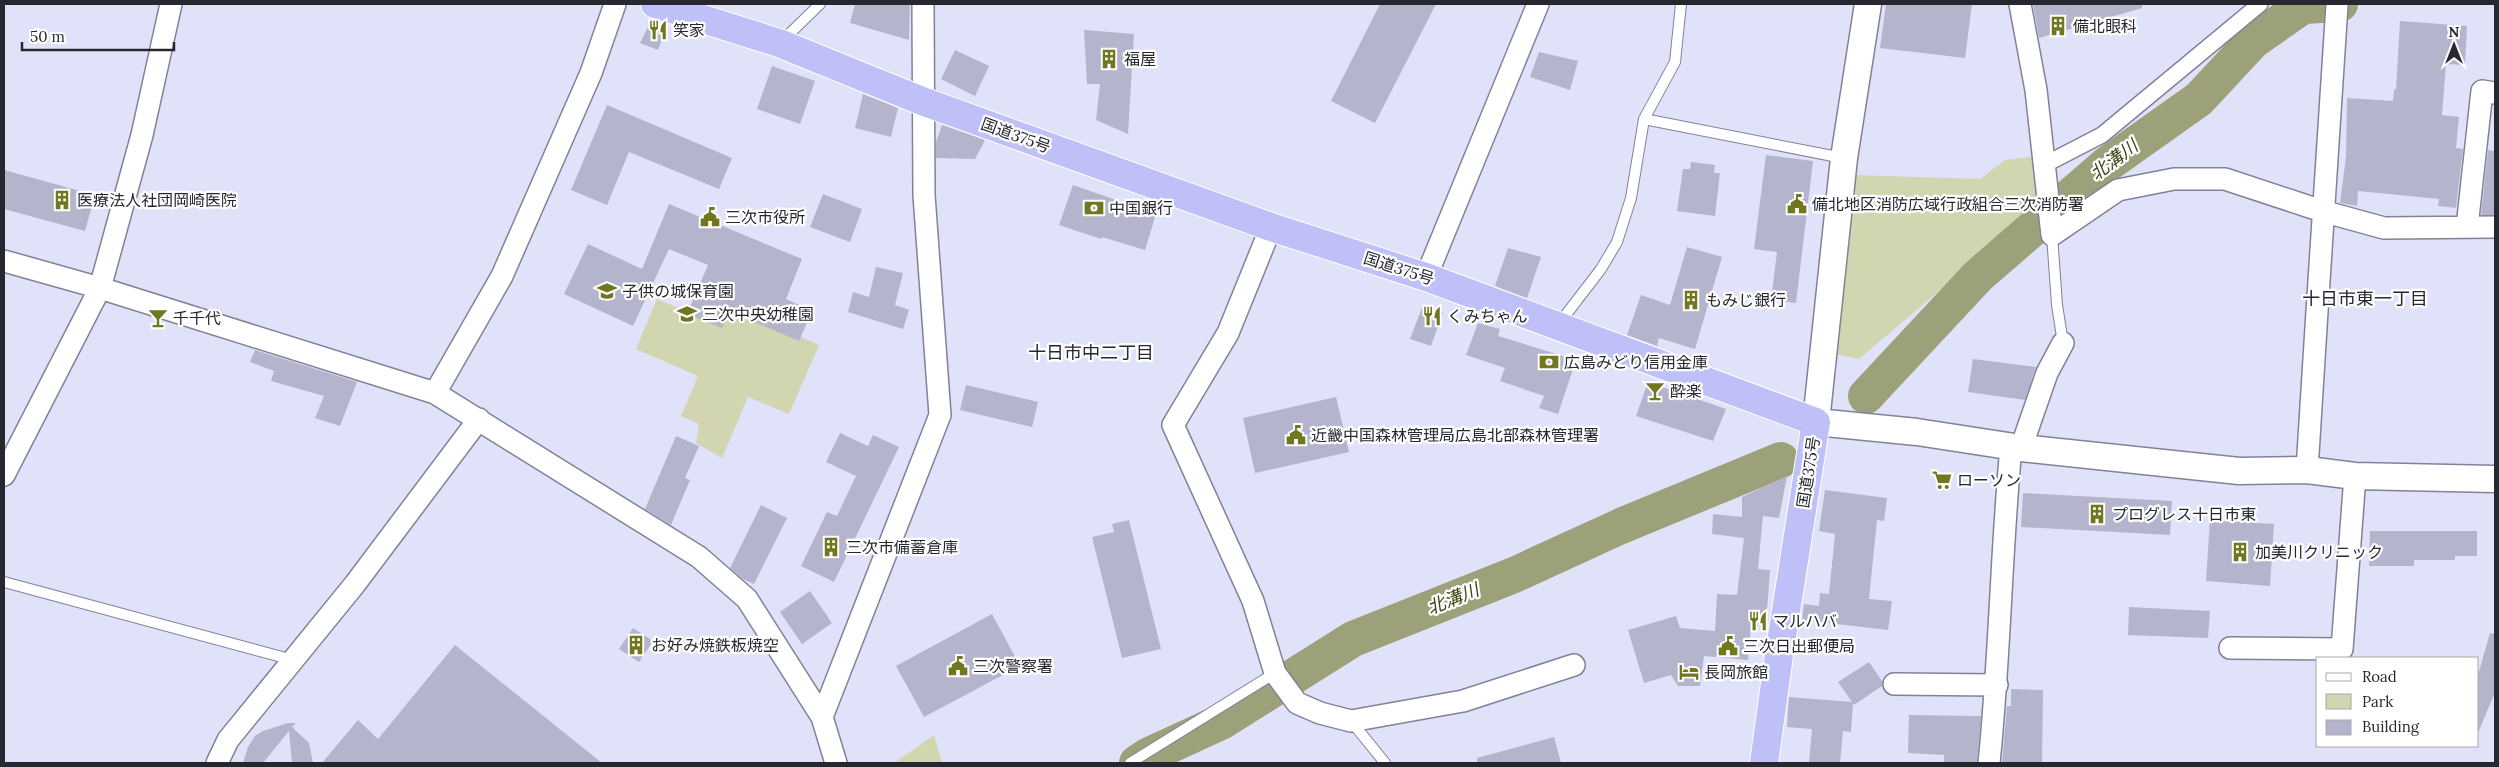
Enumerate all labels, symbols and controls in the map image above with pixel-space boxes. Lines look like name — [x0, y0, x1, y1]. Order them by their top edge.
building icon: 備北眼科 — [2047, 15, 2069, 37]
place label: 備北眼科 — [2073, 16, 2137, 36]
restaurant icon: 笑家 — [647, 19, 669, 41]
scale bar — [22, 20, 175, 52]
place label: 笑家 — [673, 20, 705, 40]
north arrow — [2429, 20, 2479, 70]
text: N — [2449, 23, 2460, 41]
text: 50 m — [30, 27, 65, 46]
building icon: 福屋 — [1098, 48, 1120, 70]
place label: 福屋 — [1124, 49, 1156, 69]
street label: 国道375号 — [978, 113, 1054, 157]
water label: 北溝川 — [2085, 133, 2144, 185]
building icon: 医療法人社団岡崎医院 — [51, 189, 73, 211]
place label: 医療法人社団岡崎医院 — [77, 190, 237, 210]
public building icon: 備北地区消防広域行政組合三次消防署 — [1786, 193, 1808, 215]
place label: 備北地区消防広域行政組合三次消防署 — [1812, 194, 2084, 214]
bank icon: 中国銀行 — [1083, 197, 1105, 219]
place label: 中国銀行 — [1109, 198, 1173, 218]
public building icon: 三次市役所 — [699, 206, 721, 228]
place label: 三次市役所 — [725, 207, 805, 227]
street label: 国道375号 — [1361, 247, 1437, 289]
school or university icon: 子供の城保育園 — [596, 280, 618, 302]
place label: 子供の城保育園 — [622, 281, 734, 301]
district label: 十日市東一丁目 — [2302, 287, 2428, 310]
building icon: もみじ銀行 — [1680, 289, 1702, 311]
place label: もみじ銀行 — [1706, 290, 1786, 310]
school or university icon: 三次中央幼稚園 — [676, 303, 698, 325]
place label: 三次中央幼稚園 — [702, 304, 814, 324]
restaurant icon: くみちゃん — [1421, 305, 1443, 327]
place label: くみちゃん — [1447, 306, 1528, 326]
bar icon: 千千代 — [147, 307, 169, 329]
place label: 千千代 — [173, 308, 221, 328]
district label: 十日市中二丁目 — [1028, 341, 1154, 364]
bank icon: 広島みどり信用金庫 — [1538, 351, 1560, 373]
place label: 広島みどり信用金庫 — [1564, 352, 1708, 372]
bar icon: 酔楽 — [1644, 380, 1666, 402]
place label: 酔楽 — [1670, 381, 1702, 401]
public building icon: 近畿中国森林管理局広島北部森林管理署 — [1285, 424, 1307, 446]
place label: 近畿中国森林管理局広島北部森林管理署 — [1311, 425, 1599, 445]
street label: 国道375号 — [1792, 435, 1824, 509]
supermarket icon: ローソン — [1931, 469, 1953, 491]
place label: ローソン — [1957, 470, 2021, 490]
building icon: プログレス十日市東 — [2086, 503, 2108, 525]
place label: プログレス十日市東 — [2112, 504, 2256, 524]
building icon: 三次市備蓄倉庫 — [820, 536, 842, 558]
place label: 三次市備蓄倉庫 — [846, 537, 958, 557]
building icon: 加美川クリニック — [2229, 541, 2251, 563]
place label: 加美川クリニック — [2255, 542, 2383, 562]
water label: 北溝川 — [1423, 577, 1484, 619]
restaurant icon: マルハバ — [1747, 610, 1769, 632]
place label: マルハバ — [1773, 611, 1837, 631]
building icon: お好み焼鉄板焼空 — [625, 634, 647, 656]
place label: お好み焼鉄板焼空 — [651, 635, 779, 655]
public building icon: 三次日出郵便局 — [1717, 635, 1739, 657]
place label: 三次日出郵便局 — [1743, 636, 1855, 656]
public building icon: 三次警察署 — [947, 655, 969, 677]
place label: 三次警察署 — [973, 656, 1053, 676]
legend — [2316, 657, 2479, 747]
hotel icon: 長岡旅館 — [1678, 661, 1700, 683]
place label: 長岡旅館 — [1704, 662, 1768, 682]
text: Road — [2362, 667, 2397, 686]
text: Park — [2362, 692, 2393, 711]
text: Building — [2362, 717, 2420, 736]

